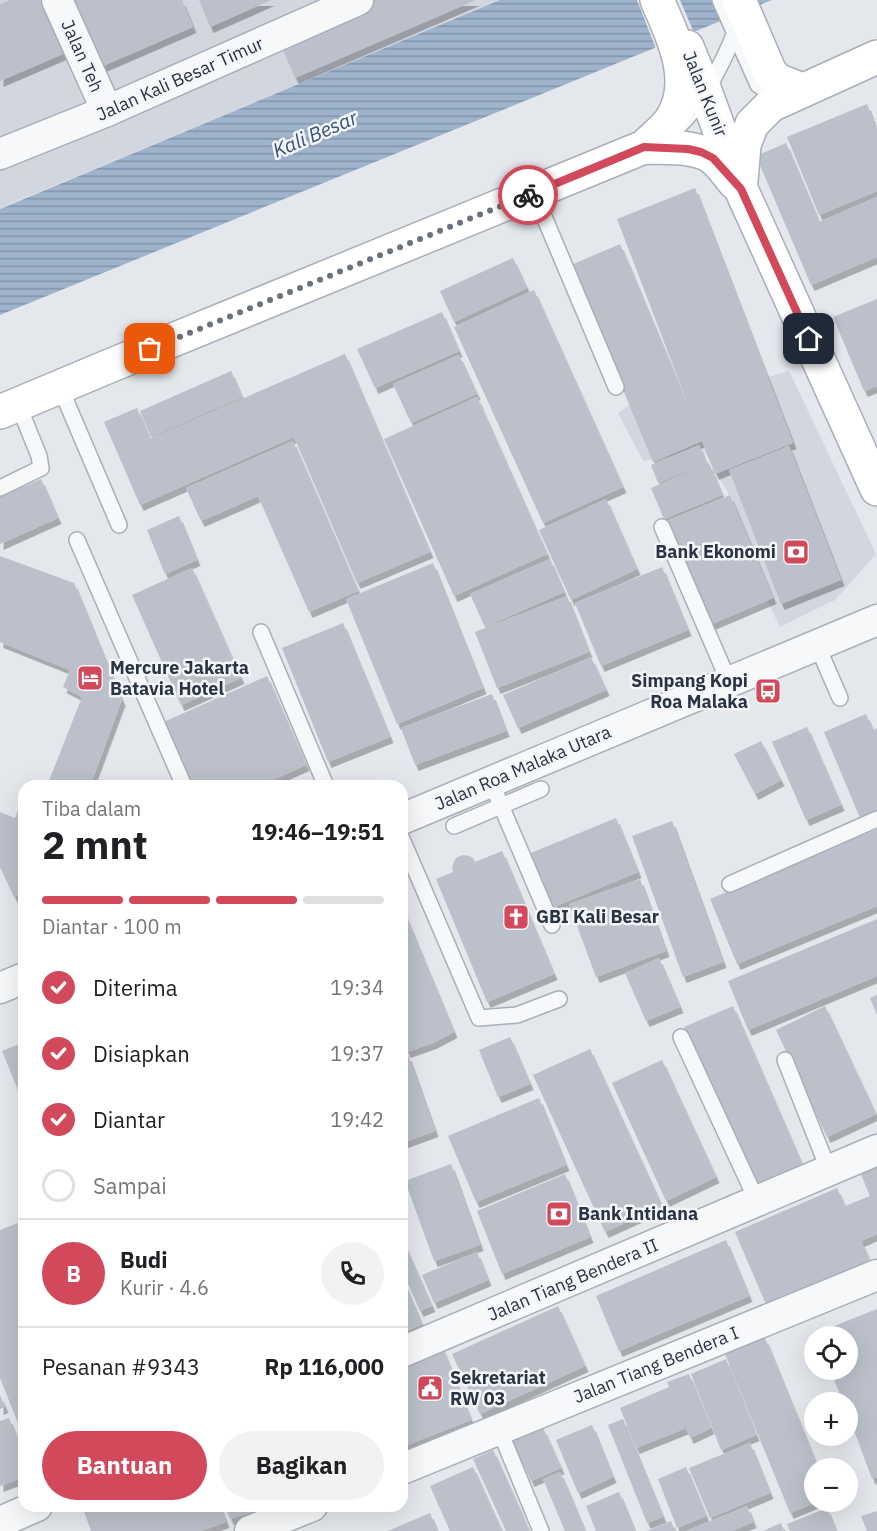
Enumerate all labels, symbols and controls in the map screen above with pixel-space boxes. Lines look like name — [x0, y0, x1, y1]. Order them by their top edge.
street label: Jalan Teh — [56, 16, 109, 96]
street label: Jalan Kali Besar Timur — [93, 31, 267, 126]
street label: Jalan Kunir — [678, 48, 733, 140]
water label: Kali Besar — [268, 103, 362, 163]
courier — [498, 165, 558, 225]
icon: bike — [512, 179, 545, 212]
pin — [783, 313, 834, 364]
icon: home — [792, 322, 825, 355]
pin — [124, 323, 175, 374]
icon: bag — [133, 332, 166, 365]
bank icon: Bank Ekonomi — [781, 537, 811, 567]
place label: Bank Ekonomi — [655, 540, 776, 563]
place label: Mercure Jakarta Batavia Hotel — [110, 656, 249, 700]
hotel icon: Mercure Jakarta Batavia Hotel — [75, 663, 105, 693]
place label: Simpang Kopi Roa Malaka — [631, 669, 748, 713]
bus stop icon: Simpang Kopi Roa Malaka — [753, 676, 783, 706]
street label: Jalan Roa Malaka Utara — [431, 720, 615, 815]
text: Tiba dalam — [42, 795, 141, 822]
text: 19:46–19:51 — [251, 817, 384, 846]
text: 2 mnt — [42, 819, 148, 870]
church icon: GBI Kali Besar — [501, 902, 531, 932]
place label: GBI Kali Besar — [536, 905, 659, 928]
text: Diantar · 100 m — [42, 913, 182, 940]
icon: check — [42, 971, 75, 1004]
text: Diterima — [93, 973, 178, 1002]
text: 19:34 — [330, 974, 384, 1001]
icon: check — [42, 1037, 75, 1070]
text: Disiapkan — [93, 1039, 190, 1068]
text: 19:37 — [330, 1040, 384, 1067]
icon: check — [42, 1103, 75, 1136]
text: Diantar — [93, 1105, 165, 1134]
text: 19:42 — [330, 1106, 384, 1133]
text: Sampai — [93, 1171, 167, 1200]
bank icon: Bank Intidana — [544, 1199, 574, 1229]
place label: Bank Intidana — [578, 1202, 698, 1225]
street label: Jalan Tiang Bendera II — [484, 1233, 662, 1326]
button: phone — [321, 1242, 384, 1305]
text: Budi — [120, 1245, 167, 1274]
text: B — [66, 1259, 81, 1288]
text: Kurir · 4.6 — [120, 1274, 209, 1301]
street label: Jalan Tiang Bendera I — [570, 1321, 742, 1408]
map controls — [804, 1326, 858, 1512]
button: locate — [804, 1326, 858, 1380]
text: Pesanan #9343 — [42, 1352, 200, 1381]
text: Rp 116,000 — [265, 1352, 384, 1381]
place label: Sekretariat RW 03 — [450, 1366, 546, 1410]
public building icon: Sekretariat RW 03 — [415, 1373, 445, 1403]
button: + — [804, 1392, 858, 1446]
button: Bantuan — [42, 1431, 207, 1500]
button: Bagikan — [219, 1431, 384, 1500]
button: − — [804, 1458, 858, 1512]

